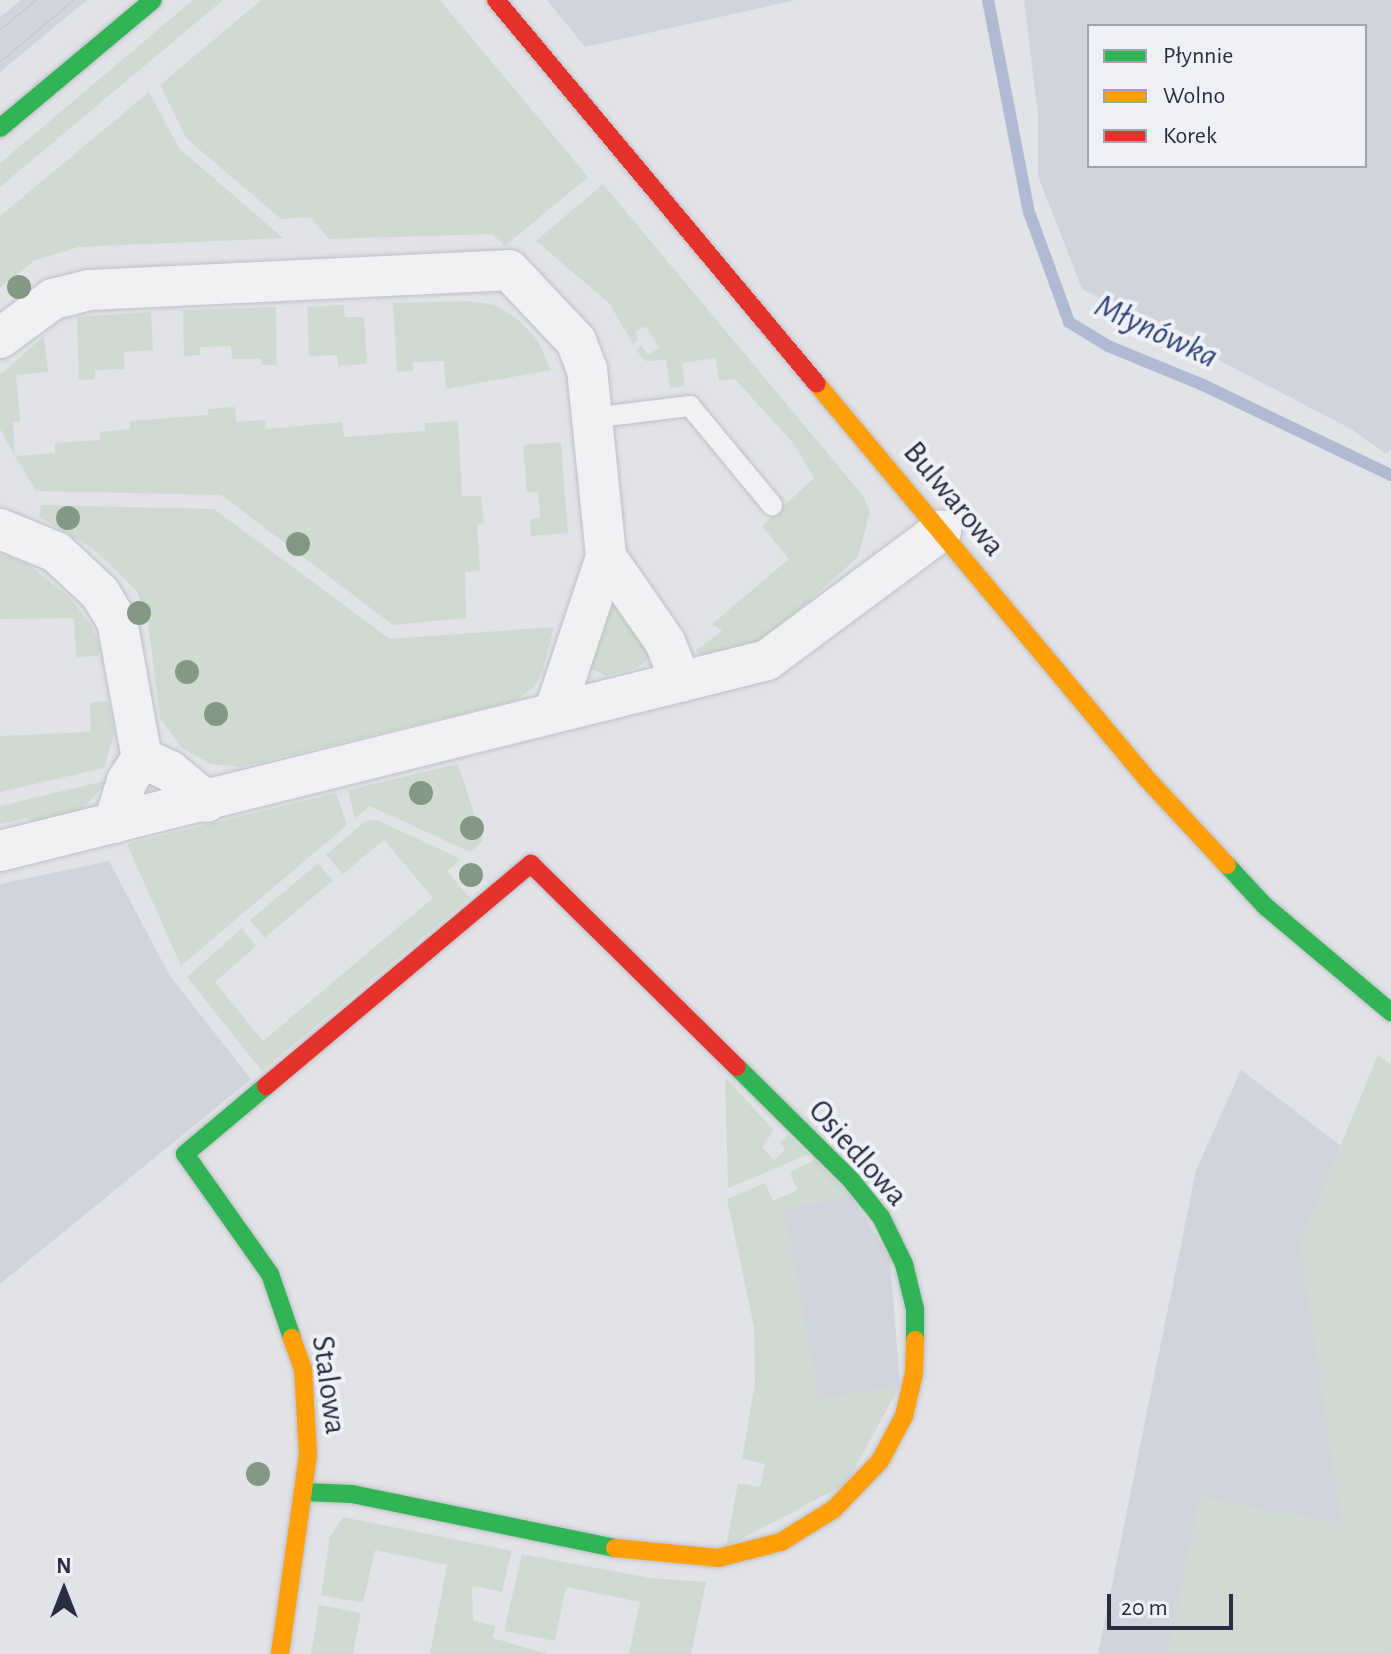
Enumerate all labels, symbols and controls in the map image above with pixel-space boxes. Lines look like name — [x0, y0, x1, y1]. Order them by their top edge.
legend — [1087, 24, 1367, 168]
text: Płynnie — [1163, 44, 1233, 68]
text: Wolno — [1163, 84, 1225, 108]
text: Korek — [1163, 124, 1217, 148]
water label: Młynówka — [1088, 286, 1224, 378]
street label: Bulwarowa — [895, 434, 1013, 564]
street label: Osiedlowa — [800, 1092, 916, 1214]
street label: Stalowa — [303, 1333, 355, 1437]
north arrow — [24, 1550, 104, 1630]
text: N — [56, 1555, 72, 1577]
scale bar — [1111, 1578, 1237, 1628]
text: 20 m — [1121, 1596, 1168, 1620]

